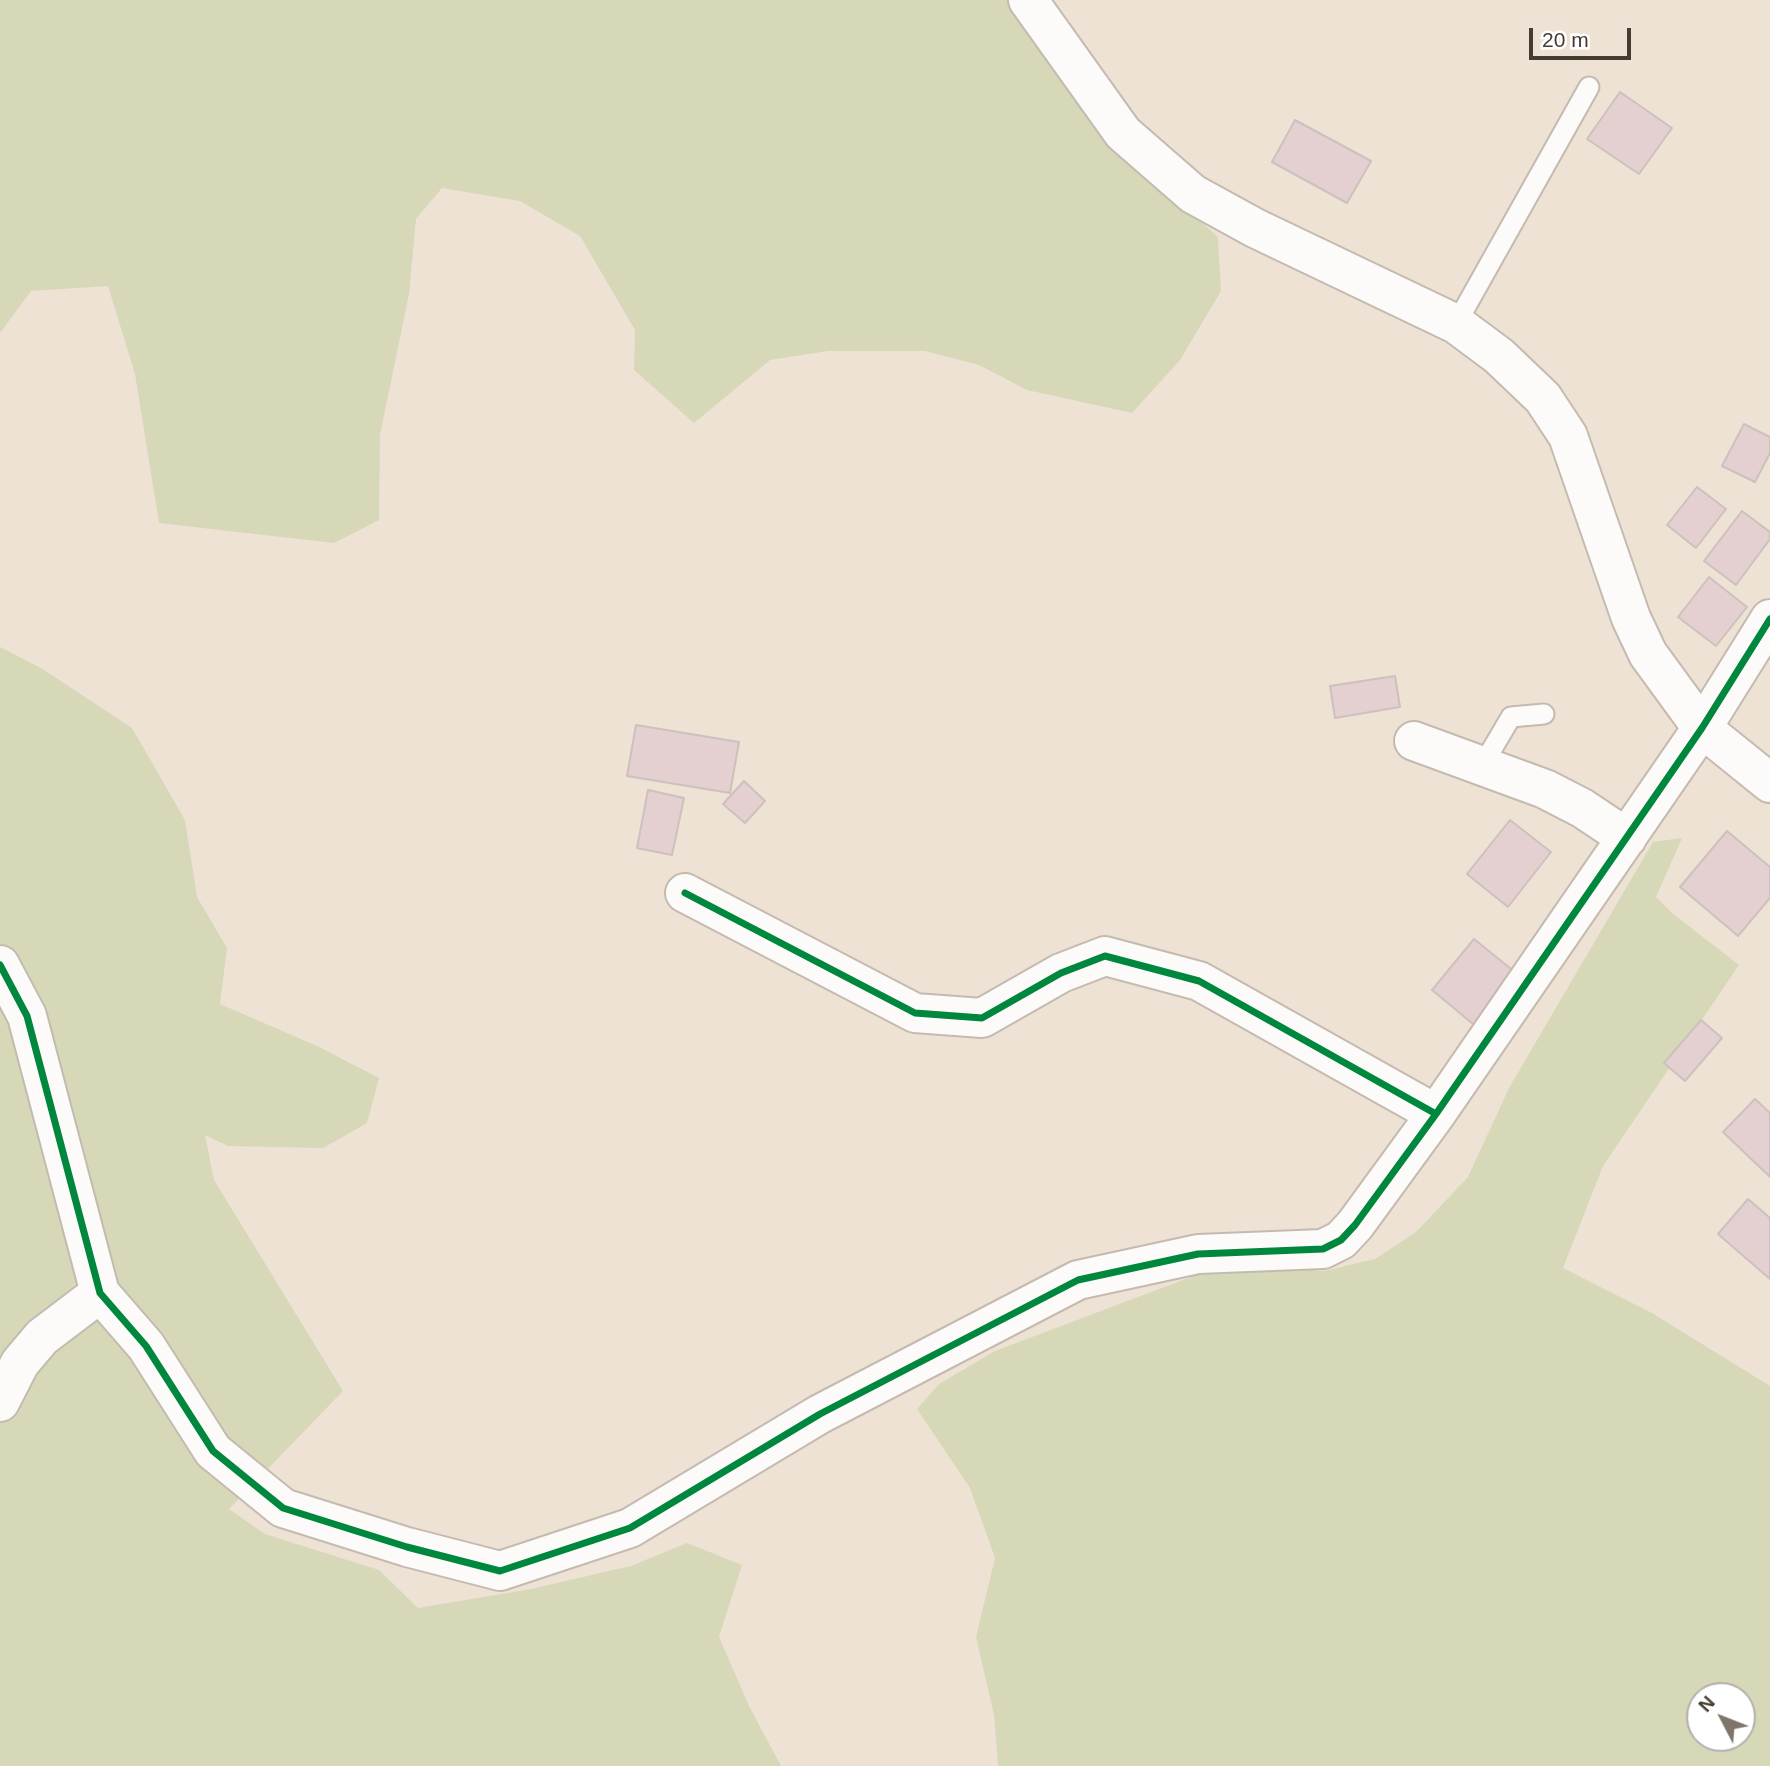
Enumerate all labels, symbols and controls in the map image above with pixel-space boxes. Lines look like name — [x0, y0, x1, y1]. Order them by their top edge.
scale bar — [1532, 14, 1634, 58]
text: 20 m — [1542, 28, 1589, 51]
north arrow — [1686, 1682, 1756, 1752]
text: N — [1694, 1692, 1719, 1716]

